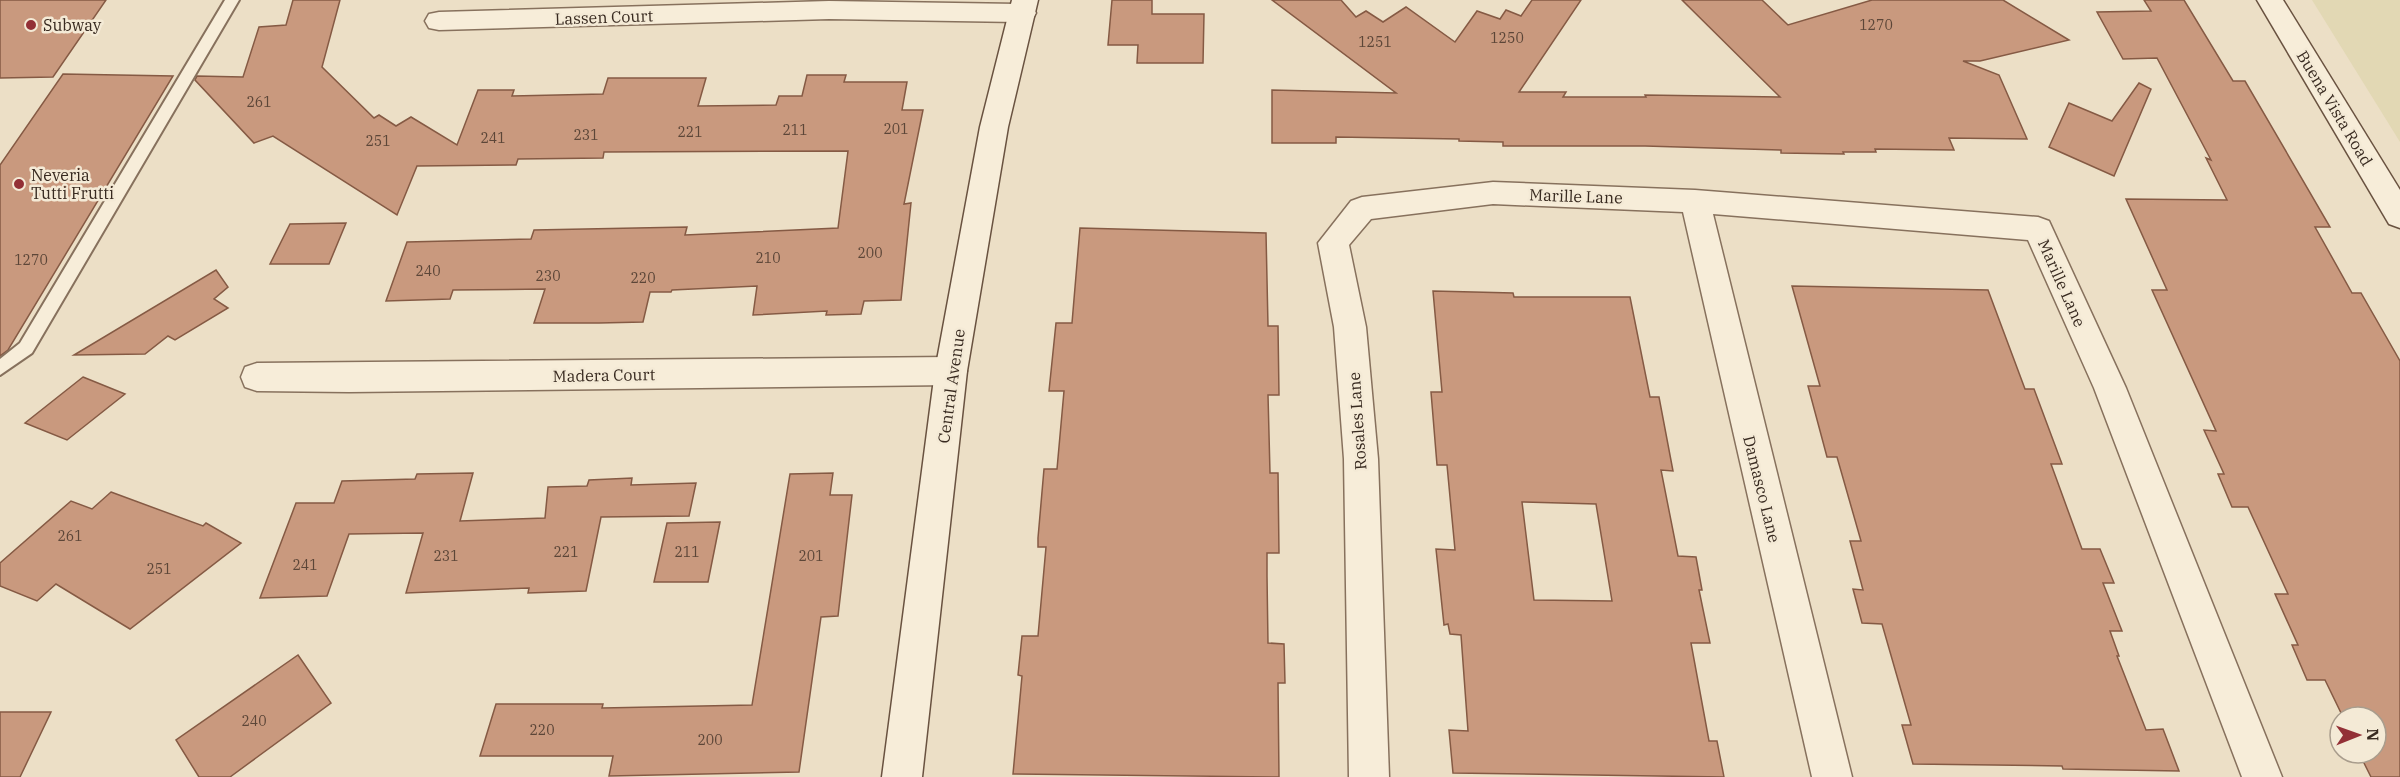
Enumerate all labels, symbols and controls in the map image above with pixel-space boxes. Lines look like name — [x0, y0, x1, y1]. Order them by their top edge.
street label: Lassen Court — [555, 5, 654, 29]
place label: Subway — [43, 15, 102, 35]
house number: 1270 — [1859, 16, 1893, 34]
marker: Subway — [24, 18, 38, 32]
house number: 1250 — [1490, 29, 1524, 47]
house number: 1251 — [1358, 33, 1392, 51]
street label: Buena Vista Road — [2293, 47, 2377, 170]
house number: 261 — [246, 93, 272, 111]
house number: 201 — [883, 120, 909, 138]
house number: 211 — [782, 121, 808, 139]
house number: 221 — [677, 123, 703, 141]
house number: 231 — [573, 126, 599, 144]
house number: 241 — [480, 129, 506, 147]
house number: 251 — [365, 132, 391, 150]
place label: Neveria Tutti Frutti — [31, 165, 114, 203]
marker: Neveria Tutti Frutti — [12, 177, 26, 191]
street label: Marille Lane — [1529, 184, 1623, 208]
street label: Marille Lane — [2034, 236, 2090, 330]
house number: 200 — [857, 244, 883, 262]
house number: 210 — [755, 249, 781, 267]
house number: 1270 — [14, 251, 48, 269]
house number: 240 — [415, 262, 441, 280]
house number: 230 — [535, 267, 561, 285]
house number: 220 — [630, 269, 656, 287]
street label: Central Avenue — [933, 328, 969, 444]
street label: Madera Court — [553, 364, 656, 386]
street label: Rosales Lane — [1344, 371, 1370, 471]
street label: Damasco Lane — [1739, 433, 1785, 545]
house number: 261 — [57, 527, 83, 545]
house number: 221 — [553, 543, 579, 561]
house number: 211 — [674, 543, 700, 561]
house number: 231 — [433, 547, 459, 565]
house number: 201 — [798, 547, 824, 565]
house number: 241 — [292, 556, 318, 574]
house number: 251 — [146, 560, 172, 578]
north arrow — [2328, 705, 2388, 765]
house number: 240 — [241, 712, 267, 730]
house number: 220 — [529, 721, 555, 739]
text: N — [2363, 728, 2383, 741]
house number: 200 — [697, 731, 723, 749]

